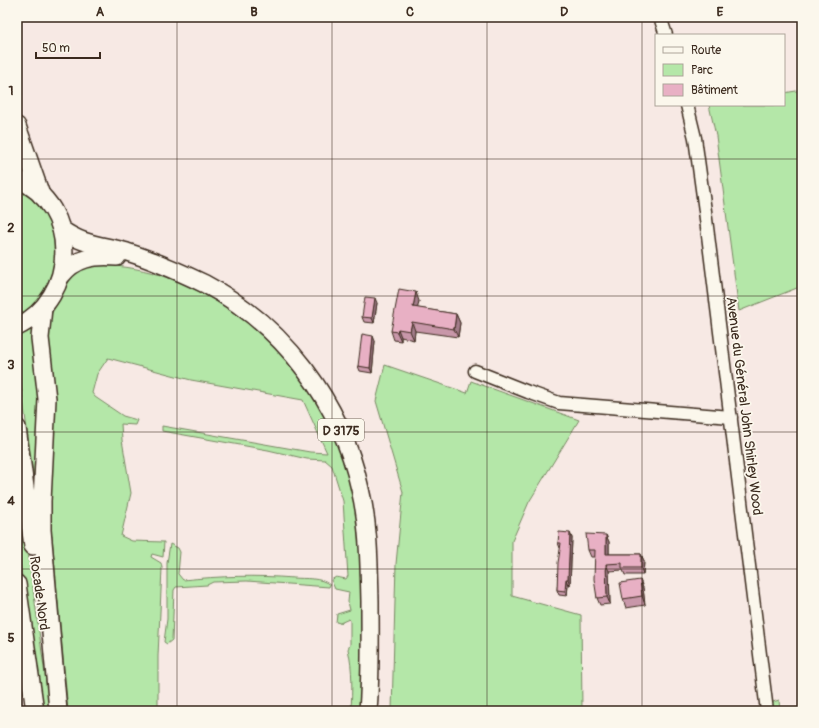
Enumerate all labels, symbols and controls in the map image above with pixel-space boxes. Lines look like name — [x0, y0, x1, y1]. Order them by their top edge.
text: A — [96, 4, 105, 20]
text: B — [250, 4, 258, 20]
text: C — [406, 4, 414, 20]
text: D — [560, 4, 568, 20]
text: E — [717, 4, 724, 20]
scale bar — [36, 34, 100, 60]
legend — [655, 34, 785, 106]
text: 50 m — [42, 41, 70, 56]
text: Route — [691, 43, 721, 58]
text: Parc — [691, 63, 713, 78]
text: 1 — [8, 83, 14, 99]
text: Bâtiment — [691, 83, 738, 98]
text: 2 — [7, 220, 15, 236]
street label: Avenue du Général John Shirley Wood — [723, 296, 766, 517]
text: 3 — [7, 357, 15, 373]
road number: D 3175 — [318, 419, 364, 441]
text: 4 — [7, 493, 15, 509]
street label: Rocade Nord — [26, 555, 53, 631]
text: 5 — [7, 630, 15, 646]

